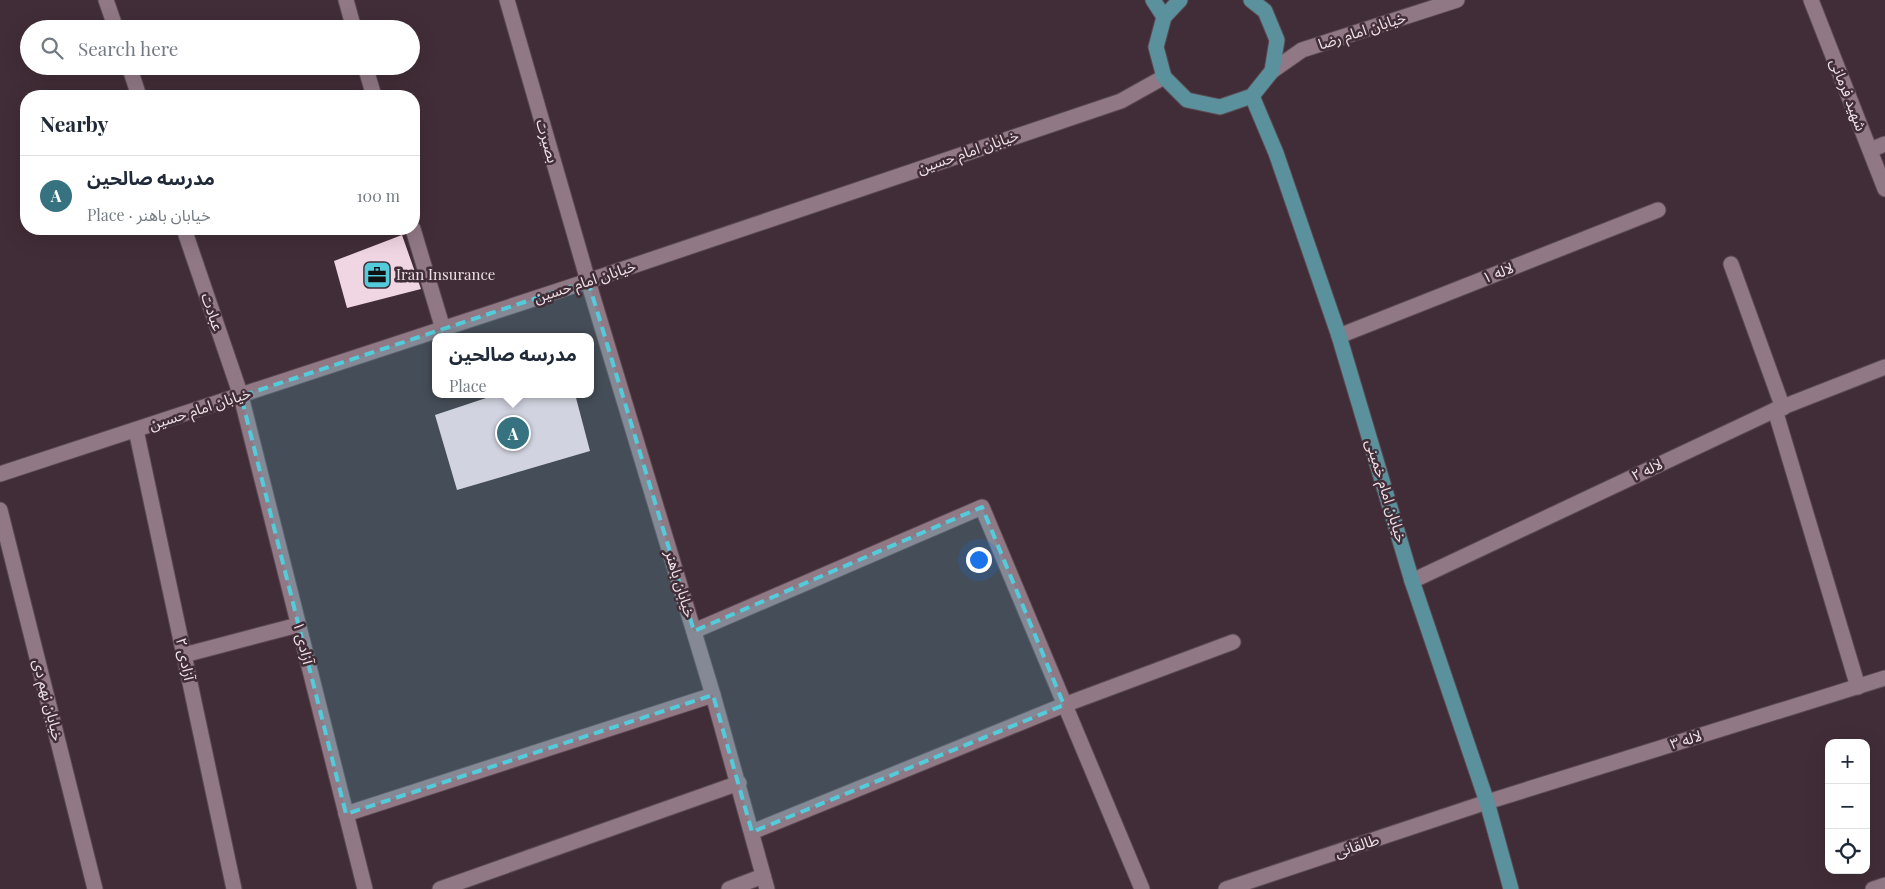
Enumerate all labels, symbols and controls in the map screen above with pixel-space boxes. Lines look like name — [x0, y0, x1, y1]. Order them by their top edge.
street label: خیابان امام رضا — [1315, 6, 1409, 56]
search box — [20, 20, 420, 75]
icon: search — [38, 34, 66, 62]
text: Search here — [78, 35, 178, 61]
street label: شهید فرمانی — [1826, 56, 1872, 134]
text: Nearby — [40, 109, 109, 137]
street label: بصیرت — [532, 116, 564, 165]
street label: خیابان امام حسین — [914, 124, 1022, 180]
text: مدرسه صالحین — [87, 164, 215, 190]
text: A — [51, 185, 61, 206]
text: 100 m — [357, 185, 400, 206]
text: Place · خیابان باهنر — [87, 204, 211, 225]
street label: خیابان امام حسین — [531, 255, 639, 309]
street label: لاله ۱ — [1479, 257, 1516, 287]
office icon: Iran Insurance — [362, 260, 392, 290]
place label: Iran Insurance — [396, 264, 495, 284]
street label: عبادت — [197, 290, 229, 334]
popup — [432, 333, 594, 398]
text: مدرسه صالحین — [449, 340, 577, 366]
text: Place — [449, 375, 487, 396]
street label: خیابان امام حسین — [146, 382, 254, 436]
pin: A — [497, 414, 529, 452]
street label: خیابان امام خمینی — [1360, 436, 1412, 546]
street label: لاله ۲ — [1628, 453, 1665, 485]
street label: خیابان باهنر — [661, 547, 701, 620]
your location — [966, 547, 992, 573]
street label: آزادی ۱ — [289, 619, 319, 667]
street label: آزادی ۲ — [172, 636, 200, 683]
street label: خیابان نهم دی — [27, 657, 69, 743]
street label: لاله ۳ — [1667, 725, 1704, 753]
map controls — [1825, 739, 1870, 874]
button: + — [1825, 739, 1870, 784]
button: − — [1825, 784, 1870, 829]
street label: طالقانی — [1332, 829, 1381, 862]
button: locate — [1825, 829, 1870, 874]

